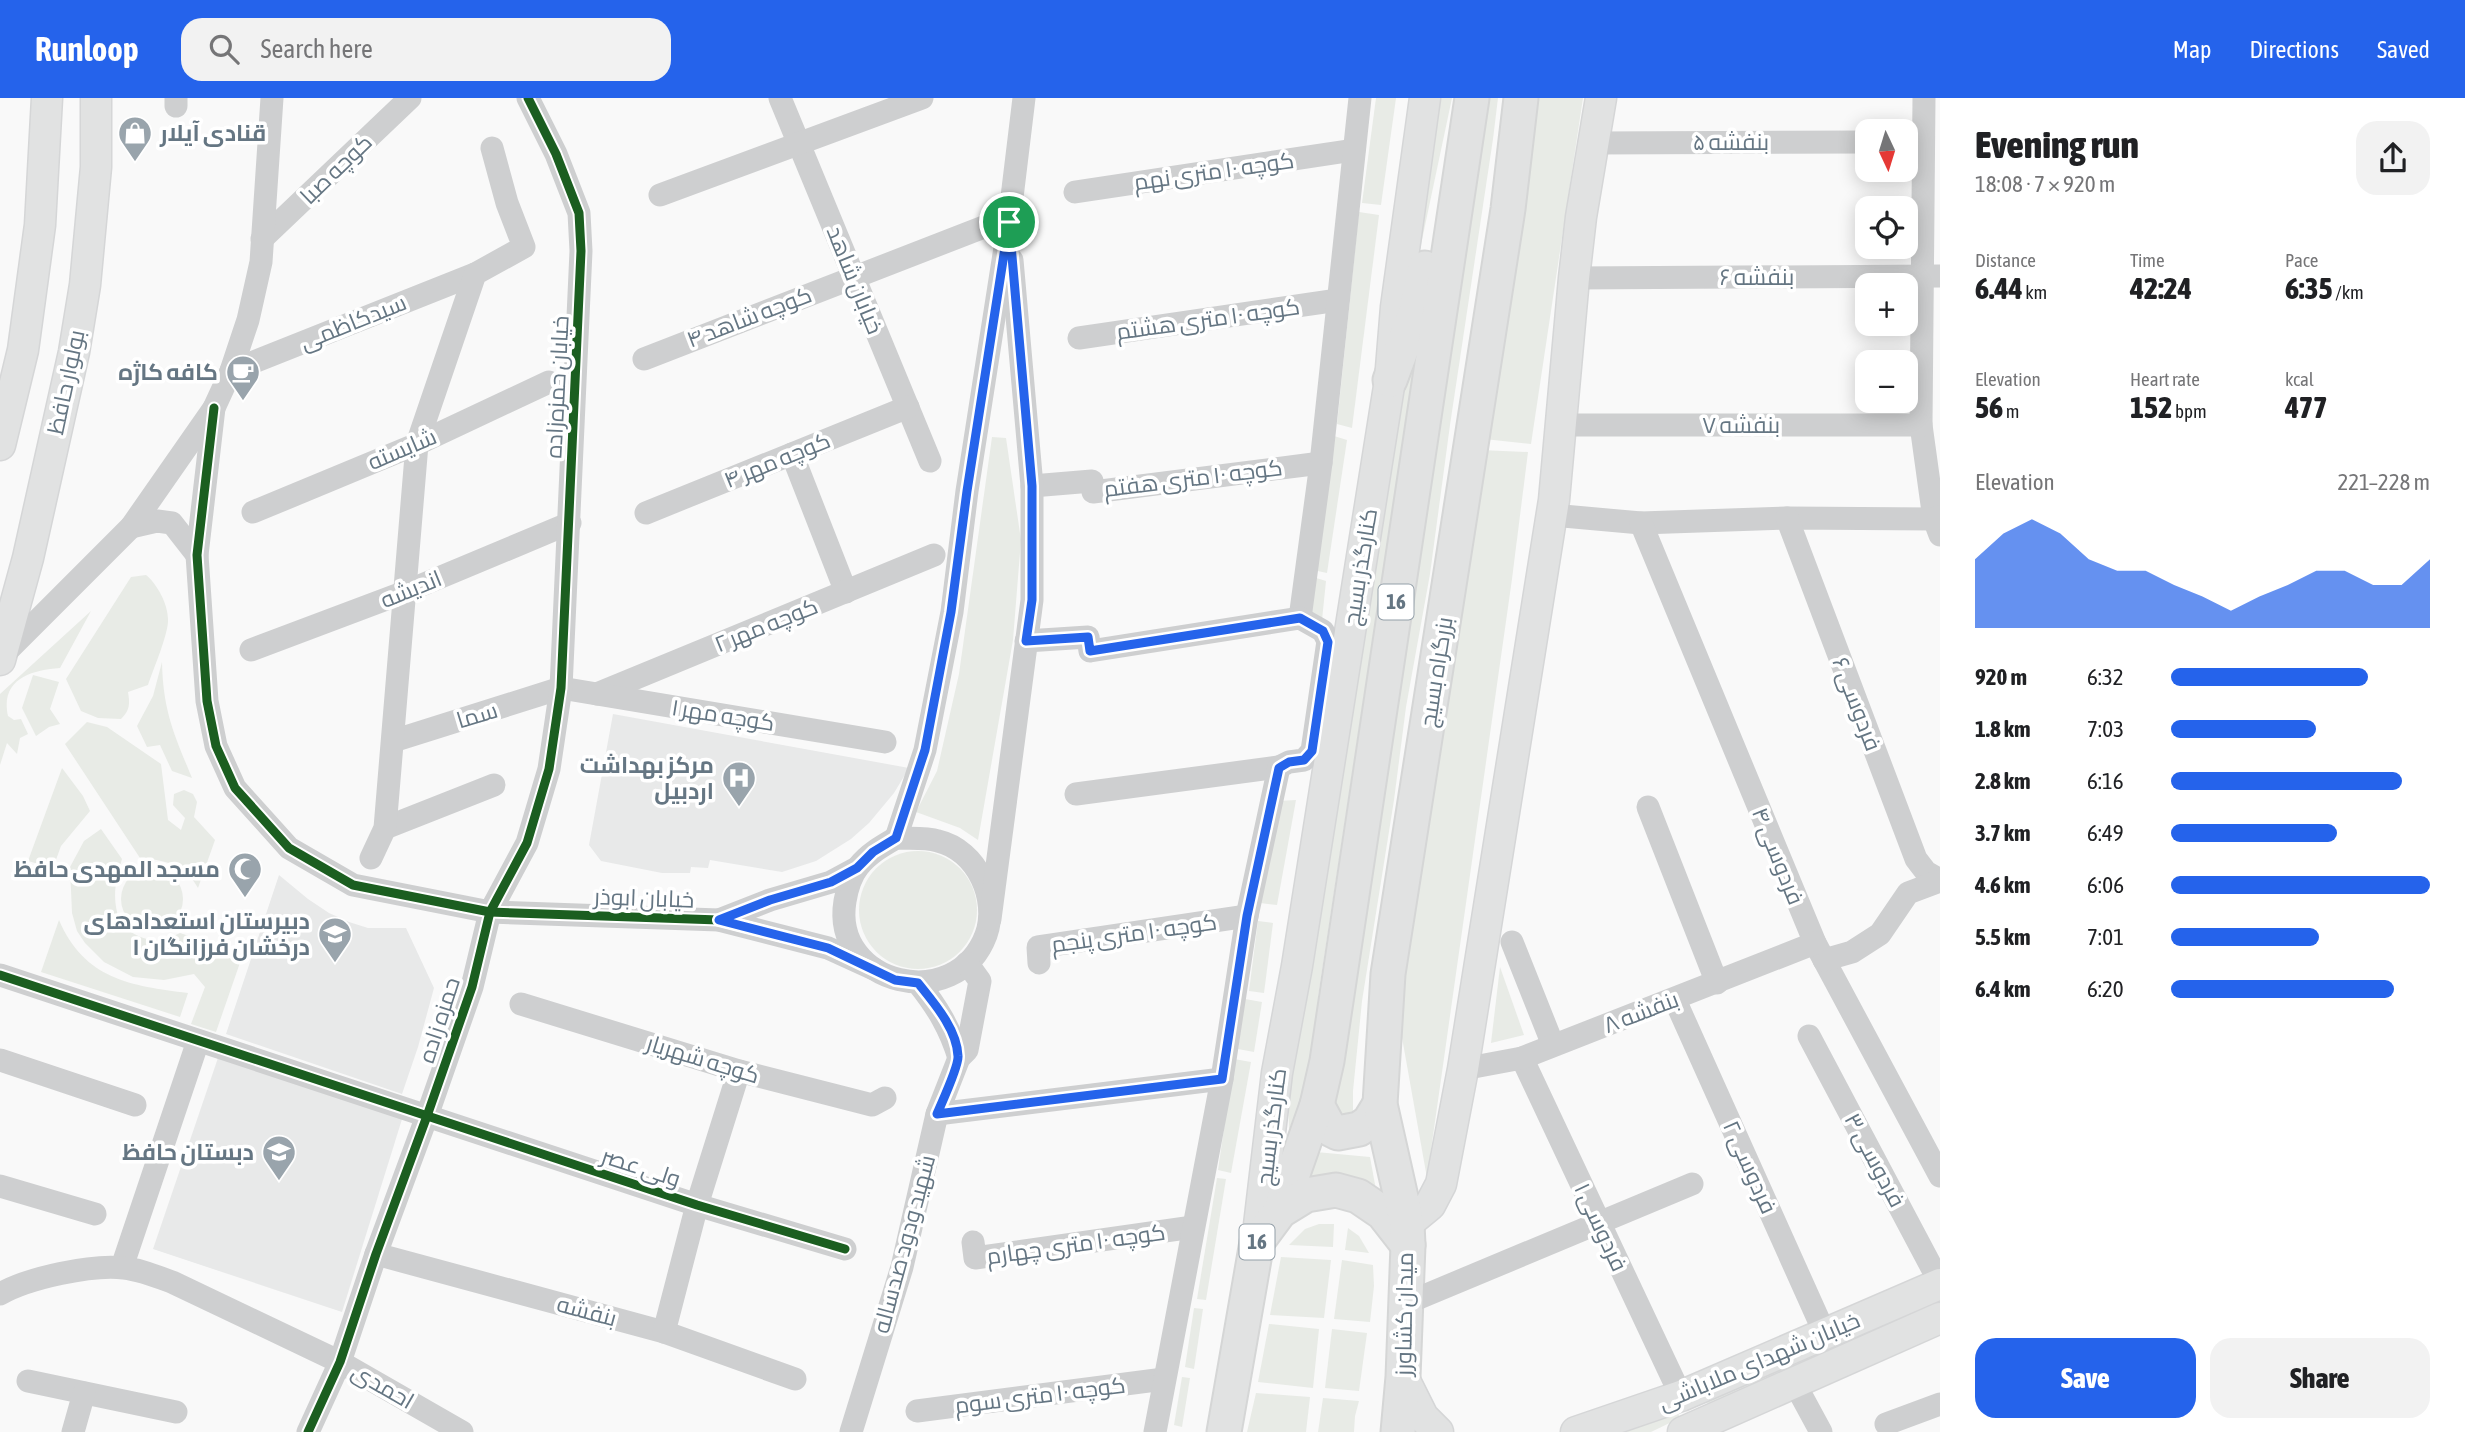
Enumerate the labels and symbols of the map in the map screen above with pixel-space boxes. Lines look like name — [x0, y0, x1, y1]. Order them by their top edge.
shop icon: قنادی آیلار — [116, 114, 154, 163]
north arrow — [1855, 119, 1918, 182]
place label: قنادی آیلار — [159, 120, 266, 147]
street label: کوچه صبا — [295, 129, 379, 211]
street label: بنفشه ۵ — [1693, 129, 1769, 155]
street label: کوچه ۱۰ متری نهم — [1132, 147, 1296, 198]
pin — [979, 192, 1039, 252]
street label: خیابان شاهد — [821, 222, 888, 338]
street label: بنفشه ۶ — [1720, 264, 1794, 290]
street label: کوچه شاهد ۴ — [683, 281, 816, 355]
street label: سیدکاظمی — [296, 289, 410, 356]
street label: کوچه ۱۰ متری هشتم — [1115, 293, 1302, 348]
street label: خیابان حمزه‌زاده — [540, 315, 575, 459]
street label: بولوار حافظ — [42, 327, 90, 437]
cafe icon: کافه کاژه — [224, 353, 262, 402]
place label: کافه کاژه — [118, 359, 218, 386]
street label: بنفشه ۷ — [1702, 412, 1780, 438]
street label: شایسته — [364, 423, 440, 475]
street label: کوچه مهر ۴ — [720, 427, 835, 495]
street label: کوچه ۱۰ متری هفتم — [1102, 454, 1284, 505]
street label: کنارگذر بسیج — [1338, 507, 1385, 628]
street label: اندیشه — [377, 565, 445, 613]
road number: 16 — [1378, 584, 1414, 620]
street label: کوچه مهر ۲ — [711, 593, 822, 659]
street label: بزرگراه بسیج — [1414, 615, 1461, 730]
street label: فردوسی ۶ — [1826, 654, 1887, 755]
street label: کوچه مهر ۱ — [669, 694, 776, 738]
street label: سما — [453, 697, 501, 733]
place label: مرکز بهداشت اردبیل — [580, 752, 714, 805]
hospital icon: مرکز بهداشت اردبیل — [720, 759, 758, 808]
street label: فردوسی ۴ — [1746, 804, 1809, 909]
mosque icon: مسجد المهدی حافظ — [226, 850, 264, 899]
place label: مسجد المهدی حافظ — [14, 856, 220, 883]
street label: خیابان ابوذر — [591, 883, 695, 914]
place label: دبیرستان استعدادهای درخشان فرزانگان ۱ — [84, 908, 310, 961]
street label: کوچه ۱۰ متری پنجم — [1049, 909, 1219, 960]
school or university icon: دبیرستان استعدادهای درخشان فرزانگان ۱ — [316, 915, 354, 964]
street label: حمزه زاده — [413, 974, 465, 1066]
street label: بنفشه ۸ — [1600, 986, 1682, 1038]
street label: کوچه شهریار — [641, 1029, 763, 1090]
street label: کنارگذر بسیج — [1251, 1067, 1294, 1188]
street label: فردوسی ۳ — [1839, 1109, 1911, 1212]
street label: فردوسی ۲ — [1717, 1116, 1782, 1218]
school or university icon: دبستان حافظ — [260, 1133, 298, 1182]
place label: دبستان حافظ — [122, 1139, 254, 1166]
street label: ولی عصر — [596, 1141, 684, 1193]
street label: شهید ودود صدساله — [868, 1152, 941, 1336]
street label: فردوسی ۱ — [1568, 1179, 1633, 1276]
street label: کوچه ۱۰ متری چهارم — [985, 1219, 1167, 1272]
road number: 16 — [1240, 1224, 1274, 1260]
street label: میدان کشاورز — [1390, 1252, 1419, 1378]
street label: بنفشه — [554, 1291, 620, 1331]
street label: خیابان شهدای ملاباشی — [1654, 1307, 1864, 1416]
street label: احمدی — [347, 1358, 419, 1415]
street label: کوچه ۱۰ متری سوم — [953, 1372, 1127, 1421]

